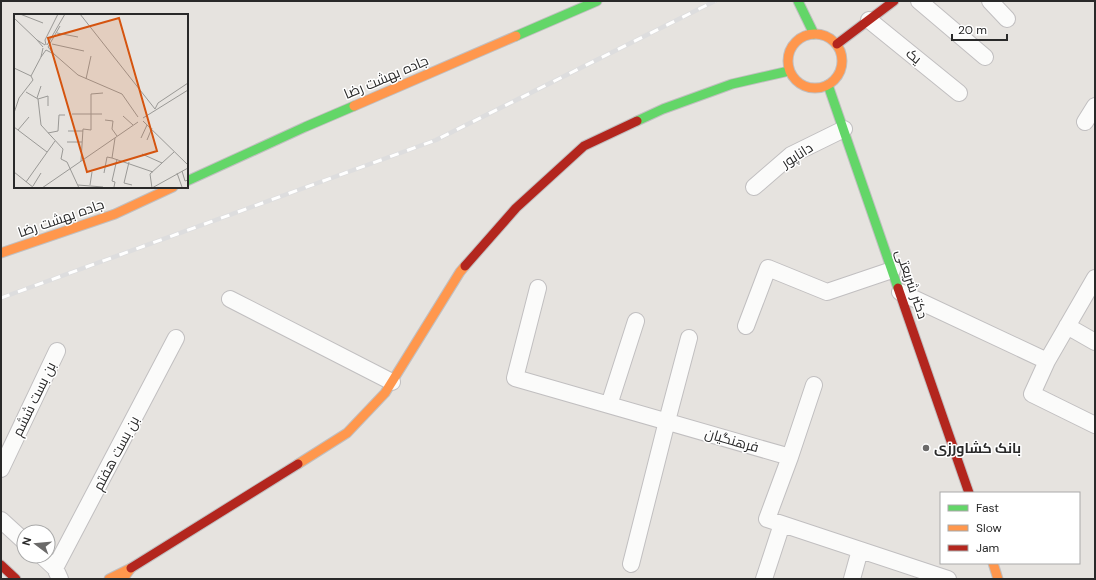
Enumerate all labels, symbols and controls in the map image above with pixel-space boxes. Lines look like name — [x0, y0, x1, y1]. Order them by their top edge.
inset map — [14, 14, 188, 188]
scale bar — [952, 16, 1007, 42]
text: 20 m — [958, 22, 987, 38]
street label: یک — [902, 44, 926, 68]
street label: جاده بهشت رضا — [341, 51, 431, 103]
street label: داناپور — [777, 138, 817, 173]
street label: جاده بهشت رضا — [15, 195, 107, 241]
street label: دکتر شریعتی — [892, 247, 932, 321]
street label: بن بست ششم — [8, 359, 61, 440]
street label: بن بست هفتم — [89, 413, 144, 494]
street label: فرهنگیان — [703, 424, 761, 456]
place label: بانک کشاورزی — [934, 439, 1021, 457]
marker: بانک کشاورزی — [921, 443, 931, 453]
legend — [940, 492, 1080, 564]
text: Fast — [976, 500, 999, 516]
text: Slow — [976, 520, 1002, 536]
north arrow — [16, 524, 56, 564]
text: N — [19, 535, 34, 547]
text: Jam — [976, 540, 999, 556]

